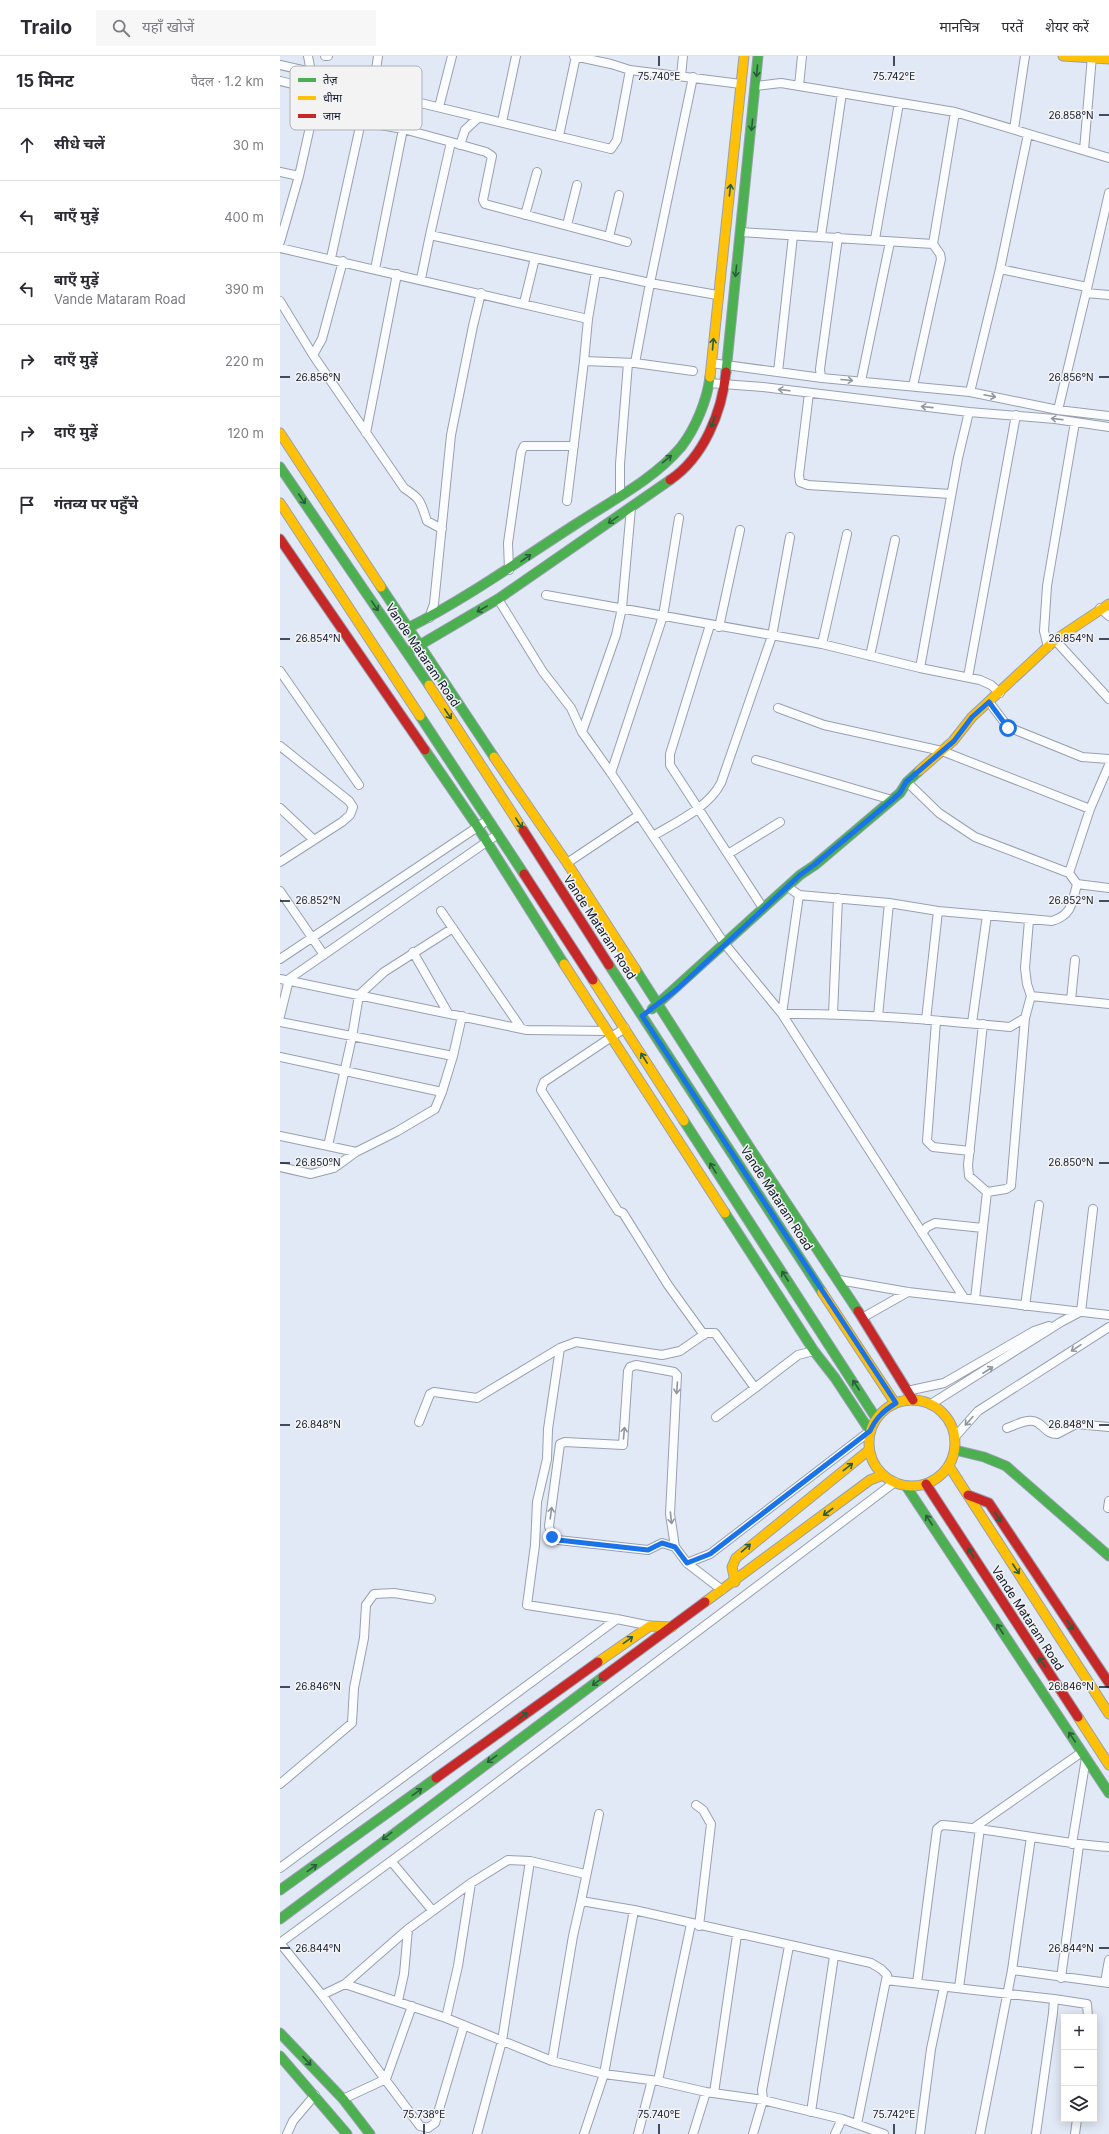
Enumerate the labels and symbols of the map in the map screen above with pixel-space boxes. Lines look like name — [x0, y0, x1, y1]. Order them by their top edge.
one-way arrow — [753, 64, 761, 77]
legend — [290, 66, 422, 130]
text: 75.740°E — [638, 70, 680, 82]
text: 75.742°E — [873, 70, 915, 82]
text: तेज़ — [323, 73, 338, 87]
text: धीमा — [323, 91, 342, 105]
text: जाम — [323, 109, 341, 123]
text: 26.858°N — [1048, 109, 1094, 121]
one-way arrow — [748, 118, 755, 131]
one-way arrow — [726, 184, 733, 197]
one-way arrow — [733, 264, 740, 277]
one-way arrow — [709, 338, 716, 351]
text: 26.856°N — [295, 371, 341, 383]
text: 26.856°N — [1048, 371, 1094, 383]
one-way arrow — [840, 376, 853, 384]
one-way arrow — [778, 386, 791, 394]
one-way arrow — [983, 392, 996, 400]
one-way arrow — [921, 404, 934, 411]
one-way arrow — [709, 415, 717, 427]
one-way arrow — [1051, 415, 1064, 423]
one-way arrow — [662, 455, 673, 464]
one-way arrow — [298, 493, 306, 504]
one-way arrow — [608, 516, 619, 524]
one-way arrow — [520, 554, 531, 562]
one-way arrow — [371, 600, 379, 611]
street label: Vande Mataram Road — [383, 600, 463, 710]
one-way arrow — [476, 605, 488, 613]
text: 26.854°N — [295, 632, 341, 644]
text: 26.854°N — [1048, 632, 1094, 644]
one-way arrow — [444, 708, 452, 719]
route start — [999, 719, 1017, 737]
one-way arrow — [515, 817, 523, 828]
street label: Vande Mataram Road — [561, 872, 639, 982]
text: 26.852°N — [295, 894, 341, 906]
text: 26.852°N — [1048, 894, 1094, 906]
one-way arrow — [639, 1052, 647, 1064]
street label: Vande Mataram Road — [738, 1143, 816, 1253]
text: 26.850°N — [295, 1156, 341, 1168]
text: 26.850°N — [1048, 1156, 1094, 1168]
one-way arrow — [709, 1163, 717, 1174]
one-way arrow — [781, 1271, 789, 1282]
one-way arrow — [1071, 1344, 1082, 1352]
one-way arrow — [982, 1365, 994, 1373]
one-way arrow — [852, 1380, 860, 1391]
one-way arrow — [674, 1381, 681, 1394]
one-way arrow — [964, 1416, 974, 1426]
text: 26.848°N — [295, 1418, 341, 1430]
text: 26.848°N — [1048, 1418, 1094, 1430]
one-way arrow — [620, 1427, 627, 1440]
one-way arrow — [842, 1463, 853, 1472]
one-way arrow — [547, 1507, 555, 1520]
one-way arrow — [822, 1507, 833, 1516]
one-way arrow — [667, 1511, 675, 1524]
one-way arrow — [994, 1511, 1003, 1522]
one-way arrow — [925, 1515, 933, 1526]
route end — [543, 1528, 561, 1546]
one-way arrow — [741, 1544, 752, 1553]
one-way arrow — [967, 1548, 975, 1559]
street label: Vande Mataram Road — [989, 1563, 1067, 1673]
one-way arrow — [1012, 1563, 1020, 1575]
one-way arrow — [1066, 1619, 1074, 1630]
one-way arrow — [996, 1623, 1004, 1635]
one-way arrow — [623, 1636, 634, 1644]
one-way arrow — [1038, 1657, 1046, 1668]
one-way arrow — [591, 1678, 602, 1687]
text: 26.846°N — [295, 1680, 341, 1692]
text: 26.846°N — [1048, 1680, 1094, 1692]
one-way arrow — [517, 1712, 528, 1720]
one-way arrow — [1068, 1732, 1076, 1743]
one-way arrow — [486, 1755, 497, 1763]
one-way arrow — [412, 1788, 423, 1796]
one-way arrow — [382, 1832, 393, 1841]
one-way arrow — [306, 1864, 317, 1872]
text: 26.844°N — [295, 1942, 341, 1954]
text: 26.844°N — [1048, 1942, 1094, 1954]
one-way arrow — [302, 2056, 312, 2066]
text: 75.738°E — [403, 2108, 445, 2120]
text: 75.740°E — [638, 2108, 680, 2120]
text: 75.742°E — [873, 2108, 915, 2120]

